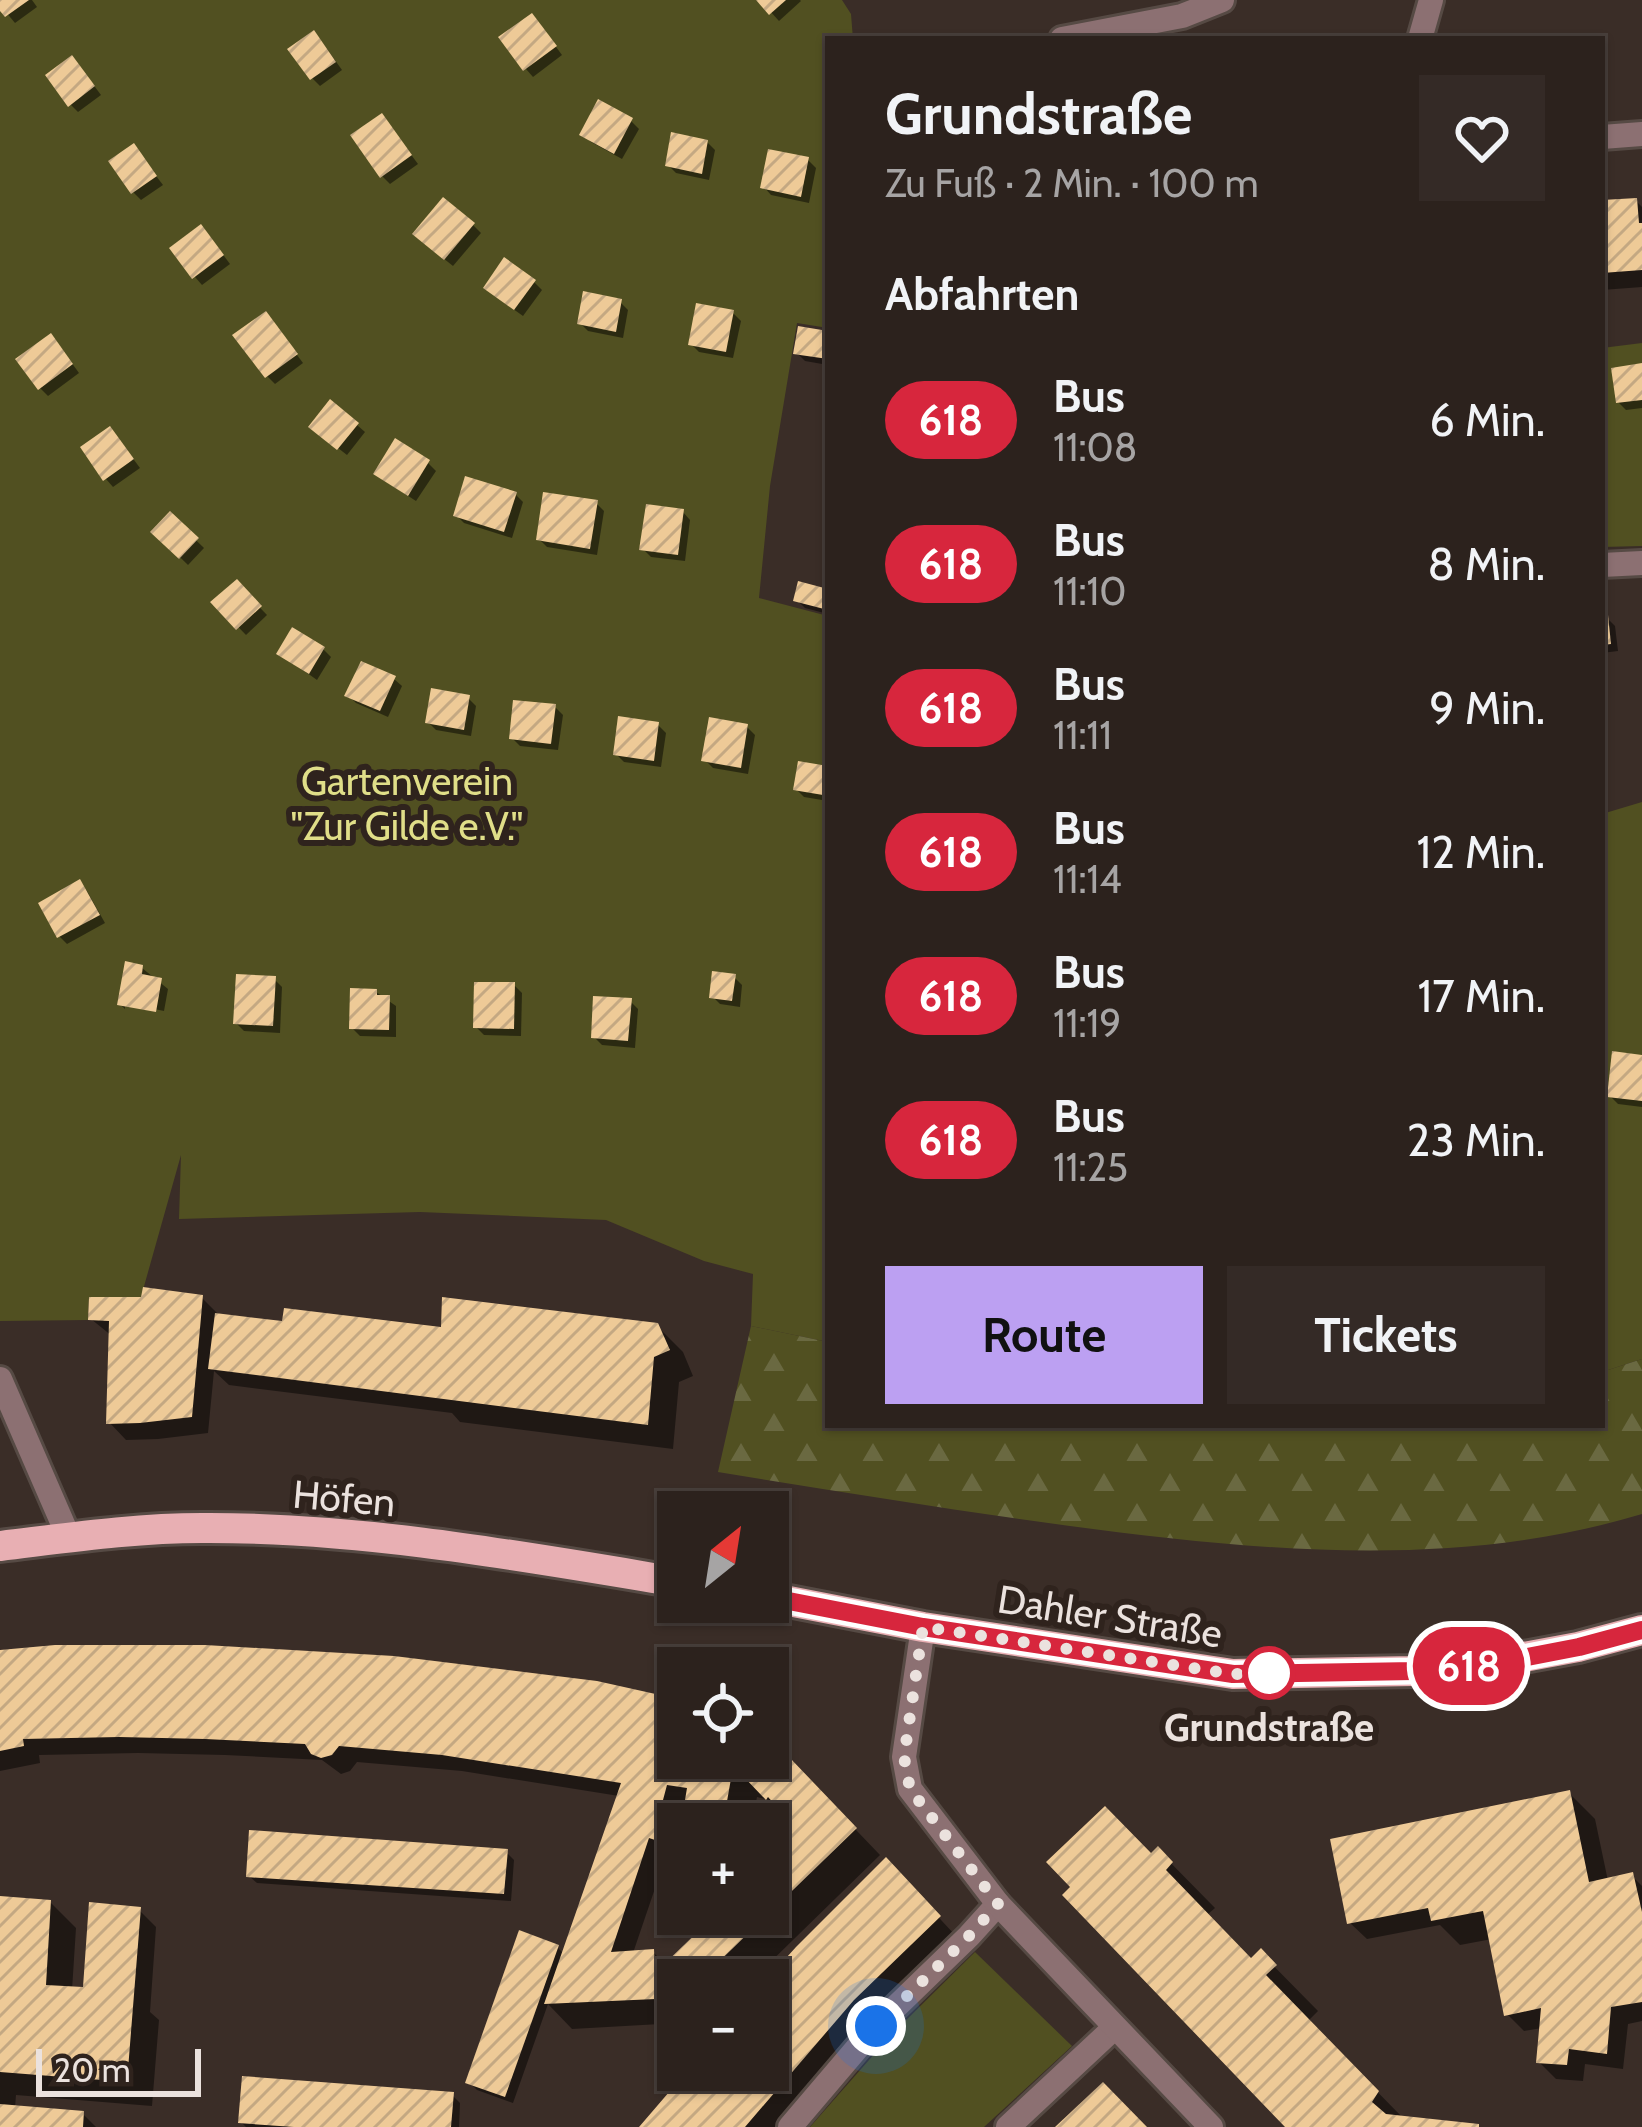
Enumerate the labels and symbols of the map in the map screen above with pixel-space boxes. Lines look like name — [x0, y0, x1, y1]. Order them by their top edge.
park label: Gartenverein "Zur Gilde e.V." — [291, 757, 523, 850]
street label: Höfen — [291, 1470, 397, 1526]
north arrow — [657, 1491, 789, 1623]
street label: Dahler Straße — [994, 1575, 1226, 1657]
line badge: 618 — [1400, 1627, 1538, 1705]
marker: Grundstraße — [1244, 1648, 1294, 1698]
place label: Grundstraße — [1164, 1703, 1374, 1751]
your location — [846, 1996, 906, 2056]
scale bar — [36, 2043, 201, 2096]

